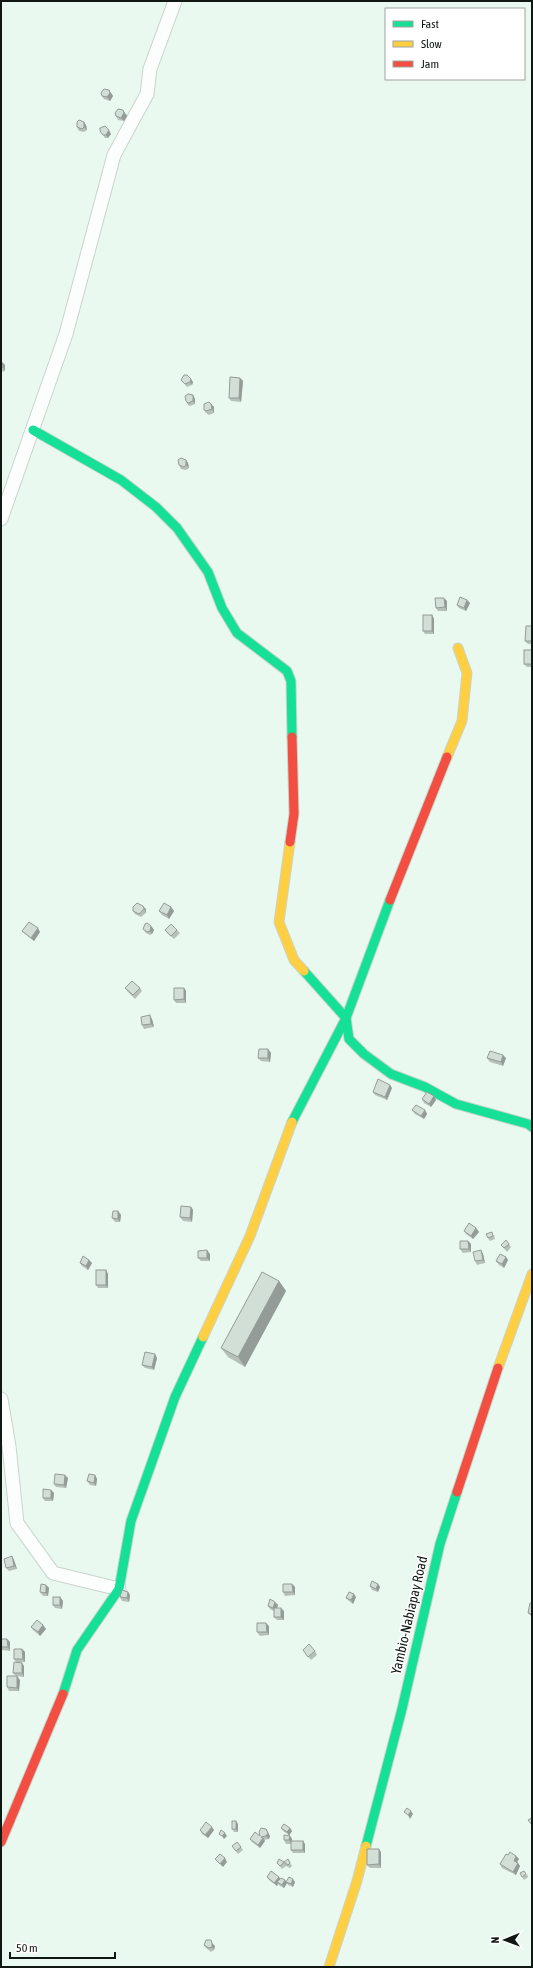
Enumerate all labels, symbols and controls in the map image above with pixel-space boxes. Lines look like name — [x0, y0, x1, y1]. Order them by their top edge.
legend — [385, 8, 525, 80]
text: Fast — [421, 17, 439, 31]
text: Slow — [421, 37, 442, 51]
text: Jam — [421, 57, 439, 71]
street label: Yambio-Nabiapay Road — [388, 1554, 430, 1676]
north arrow — [485, 1920, 525, 1960]
scale bar — [10, 1934, 115, 1960]
text: N — [489, 1937, 501, 1944]
text: 50 m — [16, 1941, 38, 1955]

